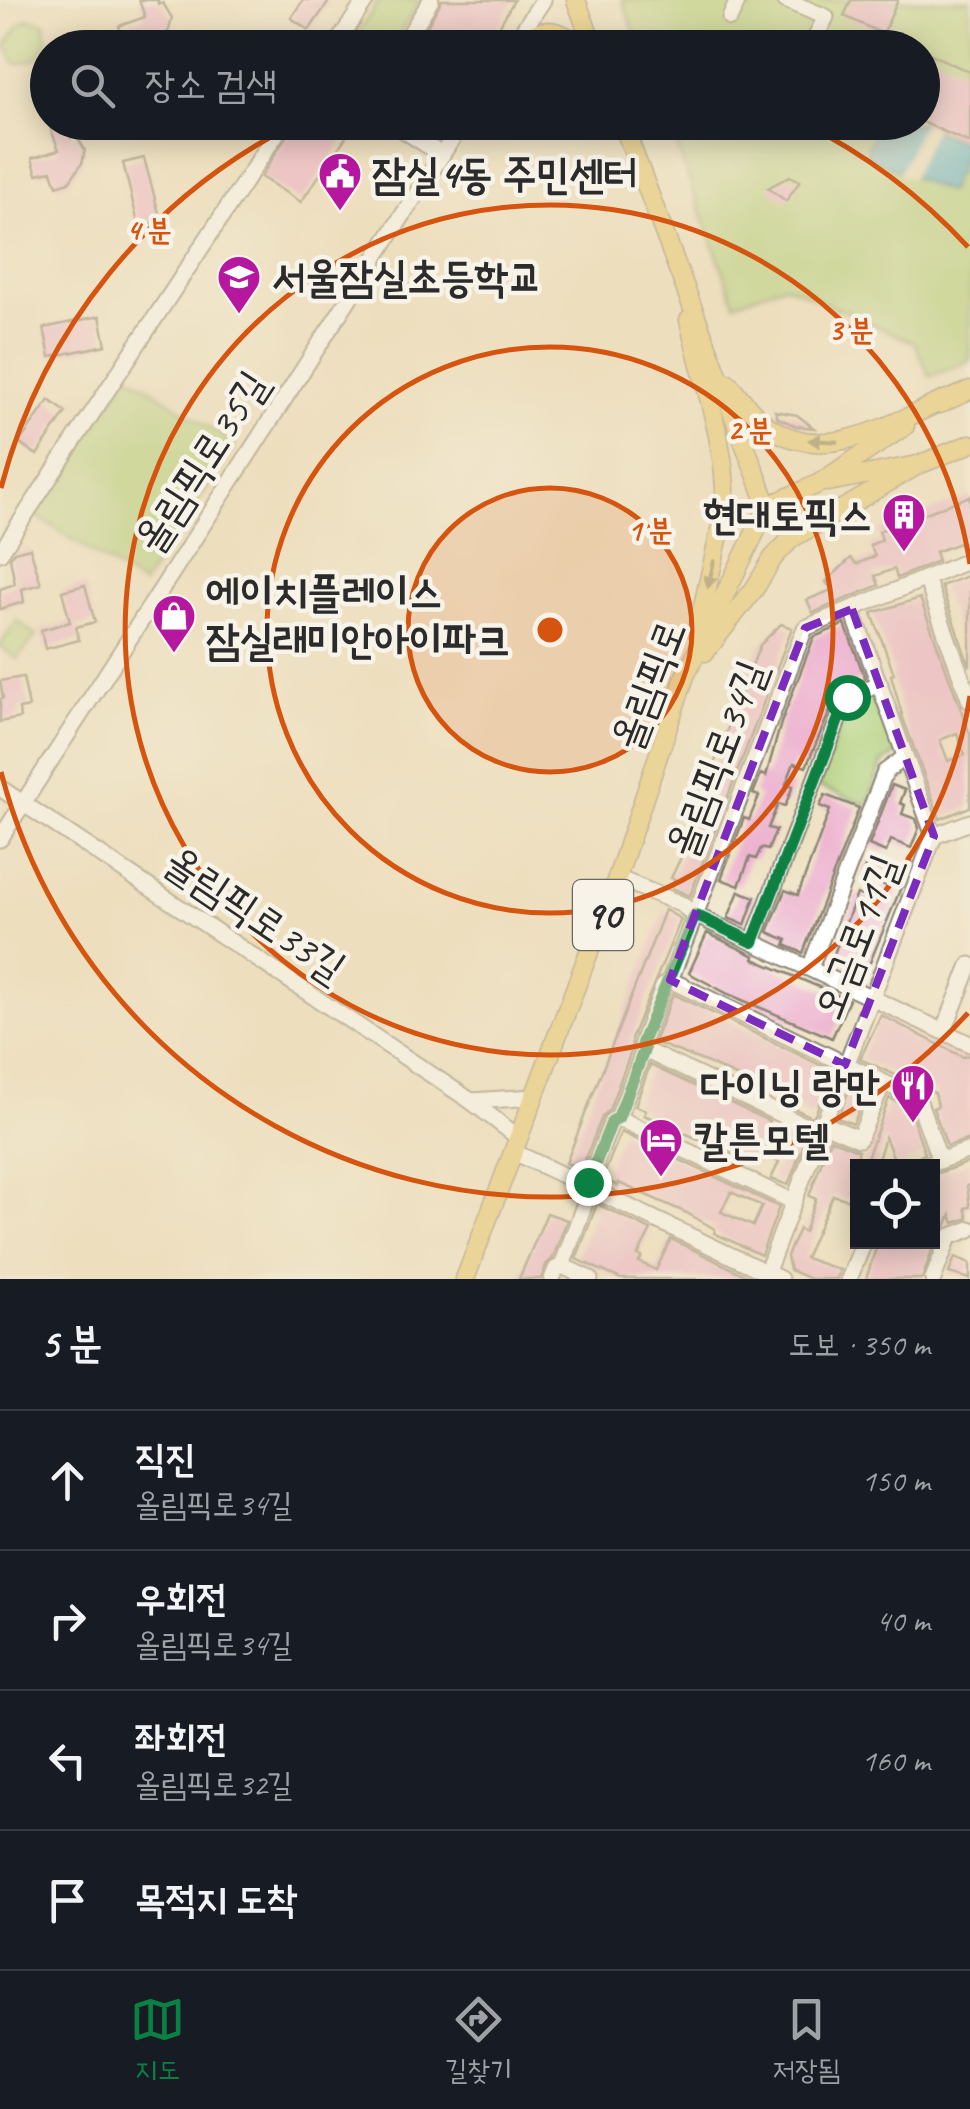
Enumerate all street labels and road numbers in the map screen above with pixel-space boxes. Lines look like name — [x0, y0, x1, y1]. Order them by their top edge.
street label: 올림픽로35길 — [123, 361, 281, 563]
street label: 올림픽로 — [600, 612, 698, 758]
street label: 올림픽로34길 — [655, 653, 779, 865]
street label: 올림픽로33길 — [154, 835, 356, 995]
street label: 오금로11길 — [801, 847, 913, 1027]
road number: 90 — [573, 880, 633, 950]

